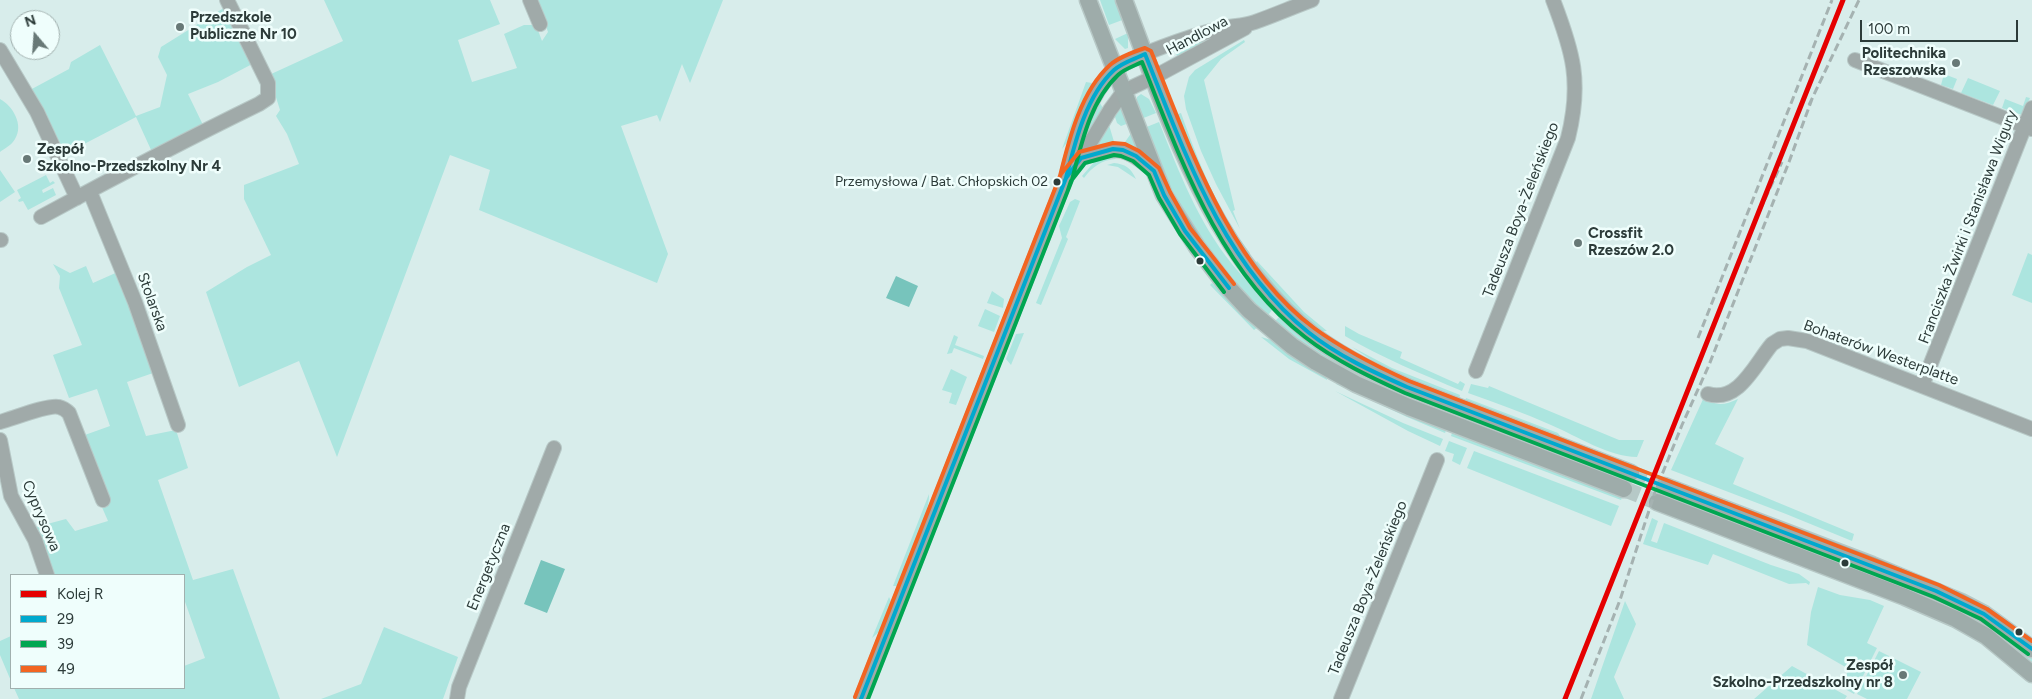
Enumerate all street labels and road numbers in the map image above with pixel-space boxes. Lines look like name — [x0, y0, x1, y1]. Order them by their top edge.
street label: Handlowa — [1163, 12, 1231, 60]
street label: Franciszka Żwirki i Stanisława Wigury — [1915, 107, 2021, 347]
street label: Tadeusza Boya-Żeleńskiego — [1479, 120, 1563, 300]
street label: Stolarska — [133, 270, 171, 334]
street label: Bohaterów Westerplatte — [1801, 317, 1961, 389]
street label: Cyprysowa — [18, 478, 64, 554]
street label: Tadeusza Boya-Żeleńskiego — [1325, 498, 1411, 678]
street label: Energetyczna — [463, 521, 515, 613]

